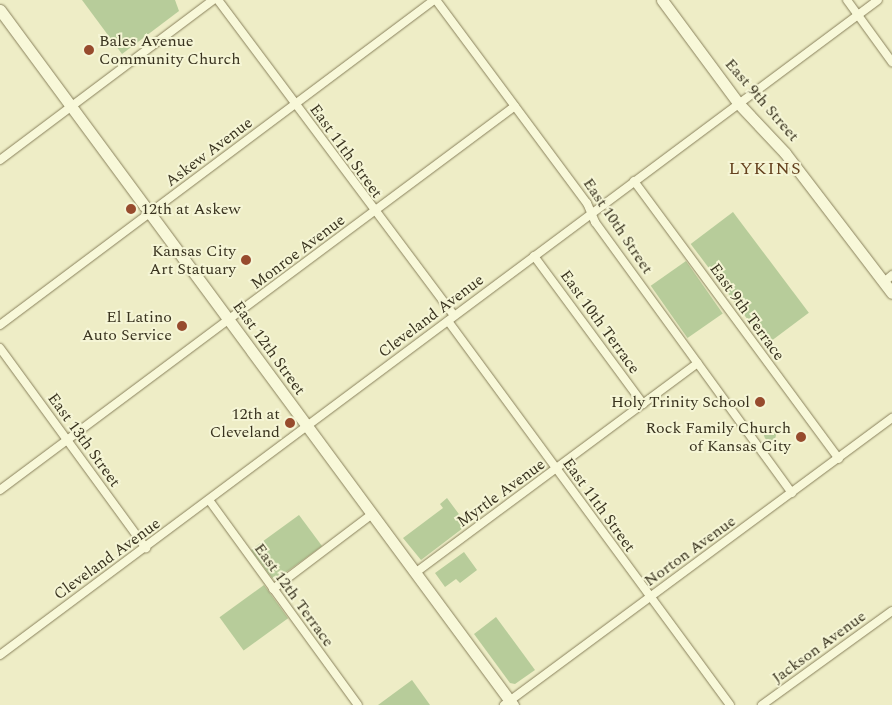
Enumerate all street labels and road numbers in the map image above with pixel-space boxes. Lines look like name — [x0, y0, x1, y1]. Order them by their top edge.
street label: East 9th Street — [721, 55, 803, 145]
street label: East 11th Street — [305, 100, 387, 202]
street label: Askew Avenue — [162, 113, 256, 191]
street label: East 10th Street — [579, 174, 657, 278]
street label: Monroe Avenue — [247, 210, 349, 294]
street label: East 9th Terrace — [705, 260, 789, 364]
street label: East 10th Terrace — [556, 266, 644, 378]
street label: Cleveland Avenue — [374, 270, 488, 362]
street label: East 12th Street — [228, 297, 310, 399]
street label: East 13th Street — [43, 389, 125, 491]
street label: East 11th Street — [558, 454, 640, 556]
street label: Myrtle Avenue — [453, 455, 549, 531]
street label: Norton Avenue — [641, 511, 739, 591]
street label: Cleveland Avenue — [50, 514, 164, 604]
street label: East 12th Terrace — [250, 539, 338, 651]
street label: Jackson Avenue — [768, 606, 870, 688]

